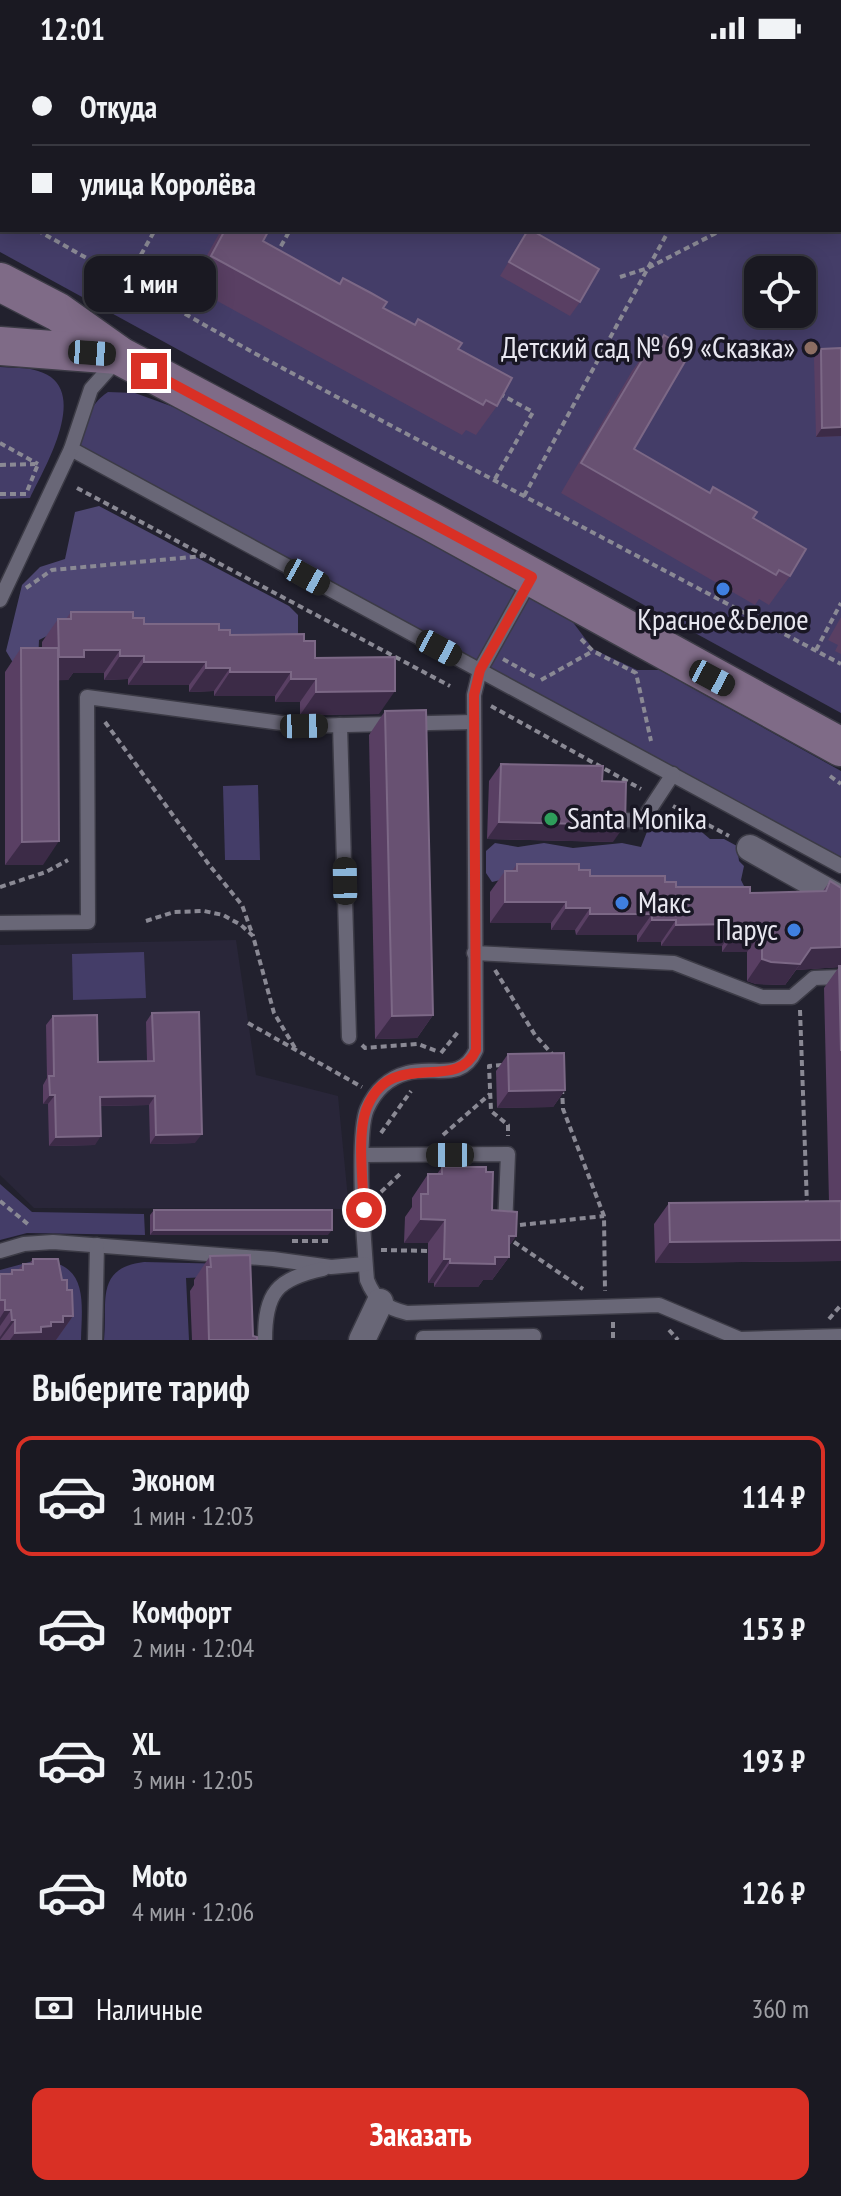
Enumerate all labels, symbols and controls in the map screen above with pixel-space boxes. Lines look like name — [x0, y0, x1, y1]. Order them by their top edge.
text: 12:01 — [40, 9, 105, 48]
text: Откуда — [80, 87, 157, 126]
text: улица Королёва — [80, 164, 256, 203]
callout: 1 мин — [83, 255, 215, 311]
map controls — [744, 256, 816, 328]
button: locate — [744, 256, 816, 328]
text: 1 мин — [122, 267, 178, 300]
place label: Детский сад № 69 «Сказка» — [501, 327, 795, 366]
car — [67, 339, 117, 367]
marker: Детский сад № 69 «Сказка» — [802, 339, 820, 357]
route end — [131, 353, 167, 389]
car — [280, 555, 334, 599]
marker: Красное&Белое — [714, 580, 732, 598]
place label: Красное&Белое — [637, 599, 809, 638]
car — [412, 626, 466, 670]
car — [685, 656, 739, 700]
car — [280, 714, 328, 738]
place label: Santa Monika — [567, 798, 707, 837]
marker: Santa Monika — [542, 810, 560, 828]
car — [333, 857, 357, 905]
place label: Макс — [638, 882, 691, 921]
marker: Макс — [613, 894, 631, 912]
place label: Парус — [716, 909, 778, 948]
marker: Парус — [785, 921, 803, 939]
car — [426, 1143, 474, 1167]
route start — [346, 1192, 382, 1228]
text: Выберите тариф — [32, 1364, 250, 1411]
icon: car — [36, 1460, 108, 1532]
text: Эконом — [132, 1460, 215, 1499]
text: 114 ₽ — [741, 1477, 805, 1516]
text: 1 мин · 12:03 — [132, 1499, 254, 1532]
icon: car — [36, 1592, 108, 1664]
text: Комфорт — [132, 1592, 231, 1631]
text: 153 ₽ — [741, 1609, 805, 1648]
text: 2 мин · 12:04 — [132, 1631, 254, 1664]
icon: car — [36, 1724, 108, 1796]
text: XL — [132, 1724, 161, 1763]
text: 193 ₽ — [741, 1741, 805, 1780]
text: 3 мин · 12:05 — [132, 1763, 254, 1796]
icon: car — [36, 1856, 108, 1928]
text: Moto — [132, 1856, 187, 1895]
text: 126 ₽ — [741, 1873, 805, 1912]
text: 4 мин · 12:06 — [132, 1895, 254, 1928]
icon: cash — [32, 1986, 76, 2030]
text: Наличные — [96, 1989, 203, 2028]
text: 360 m — [751, 1992, 809, 2025]
button: Заказать — [32, 2088, 809, 2180]

